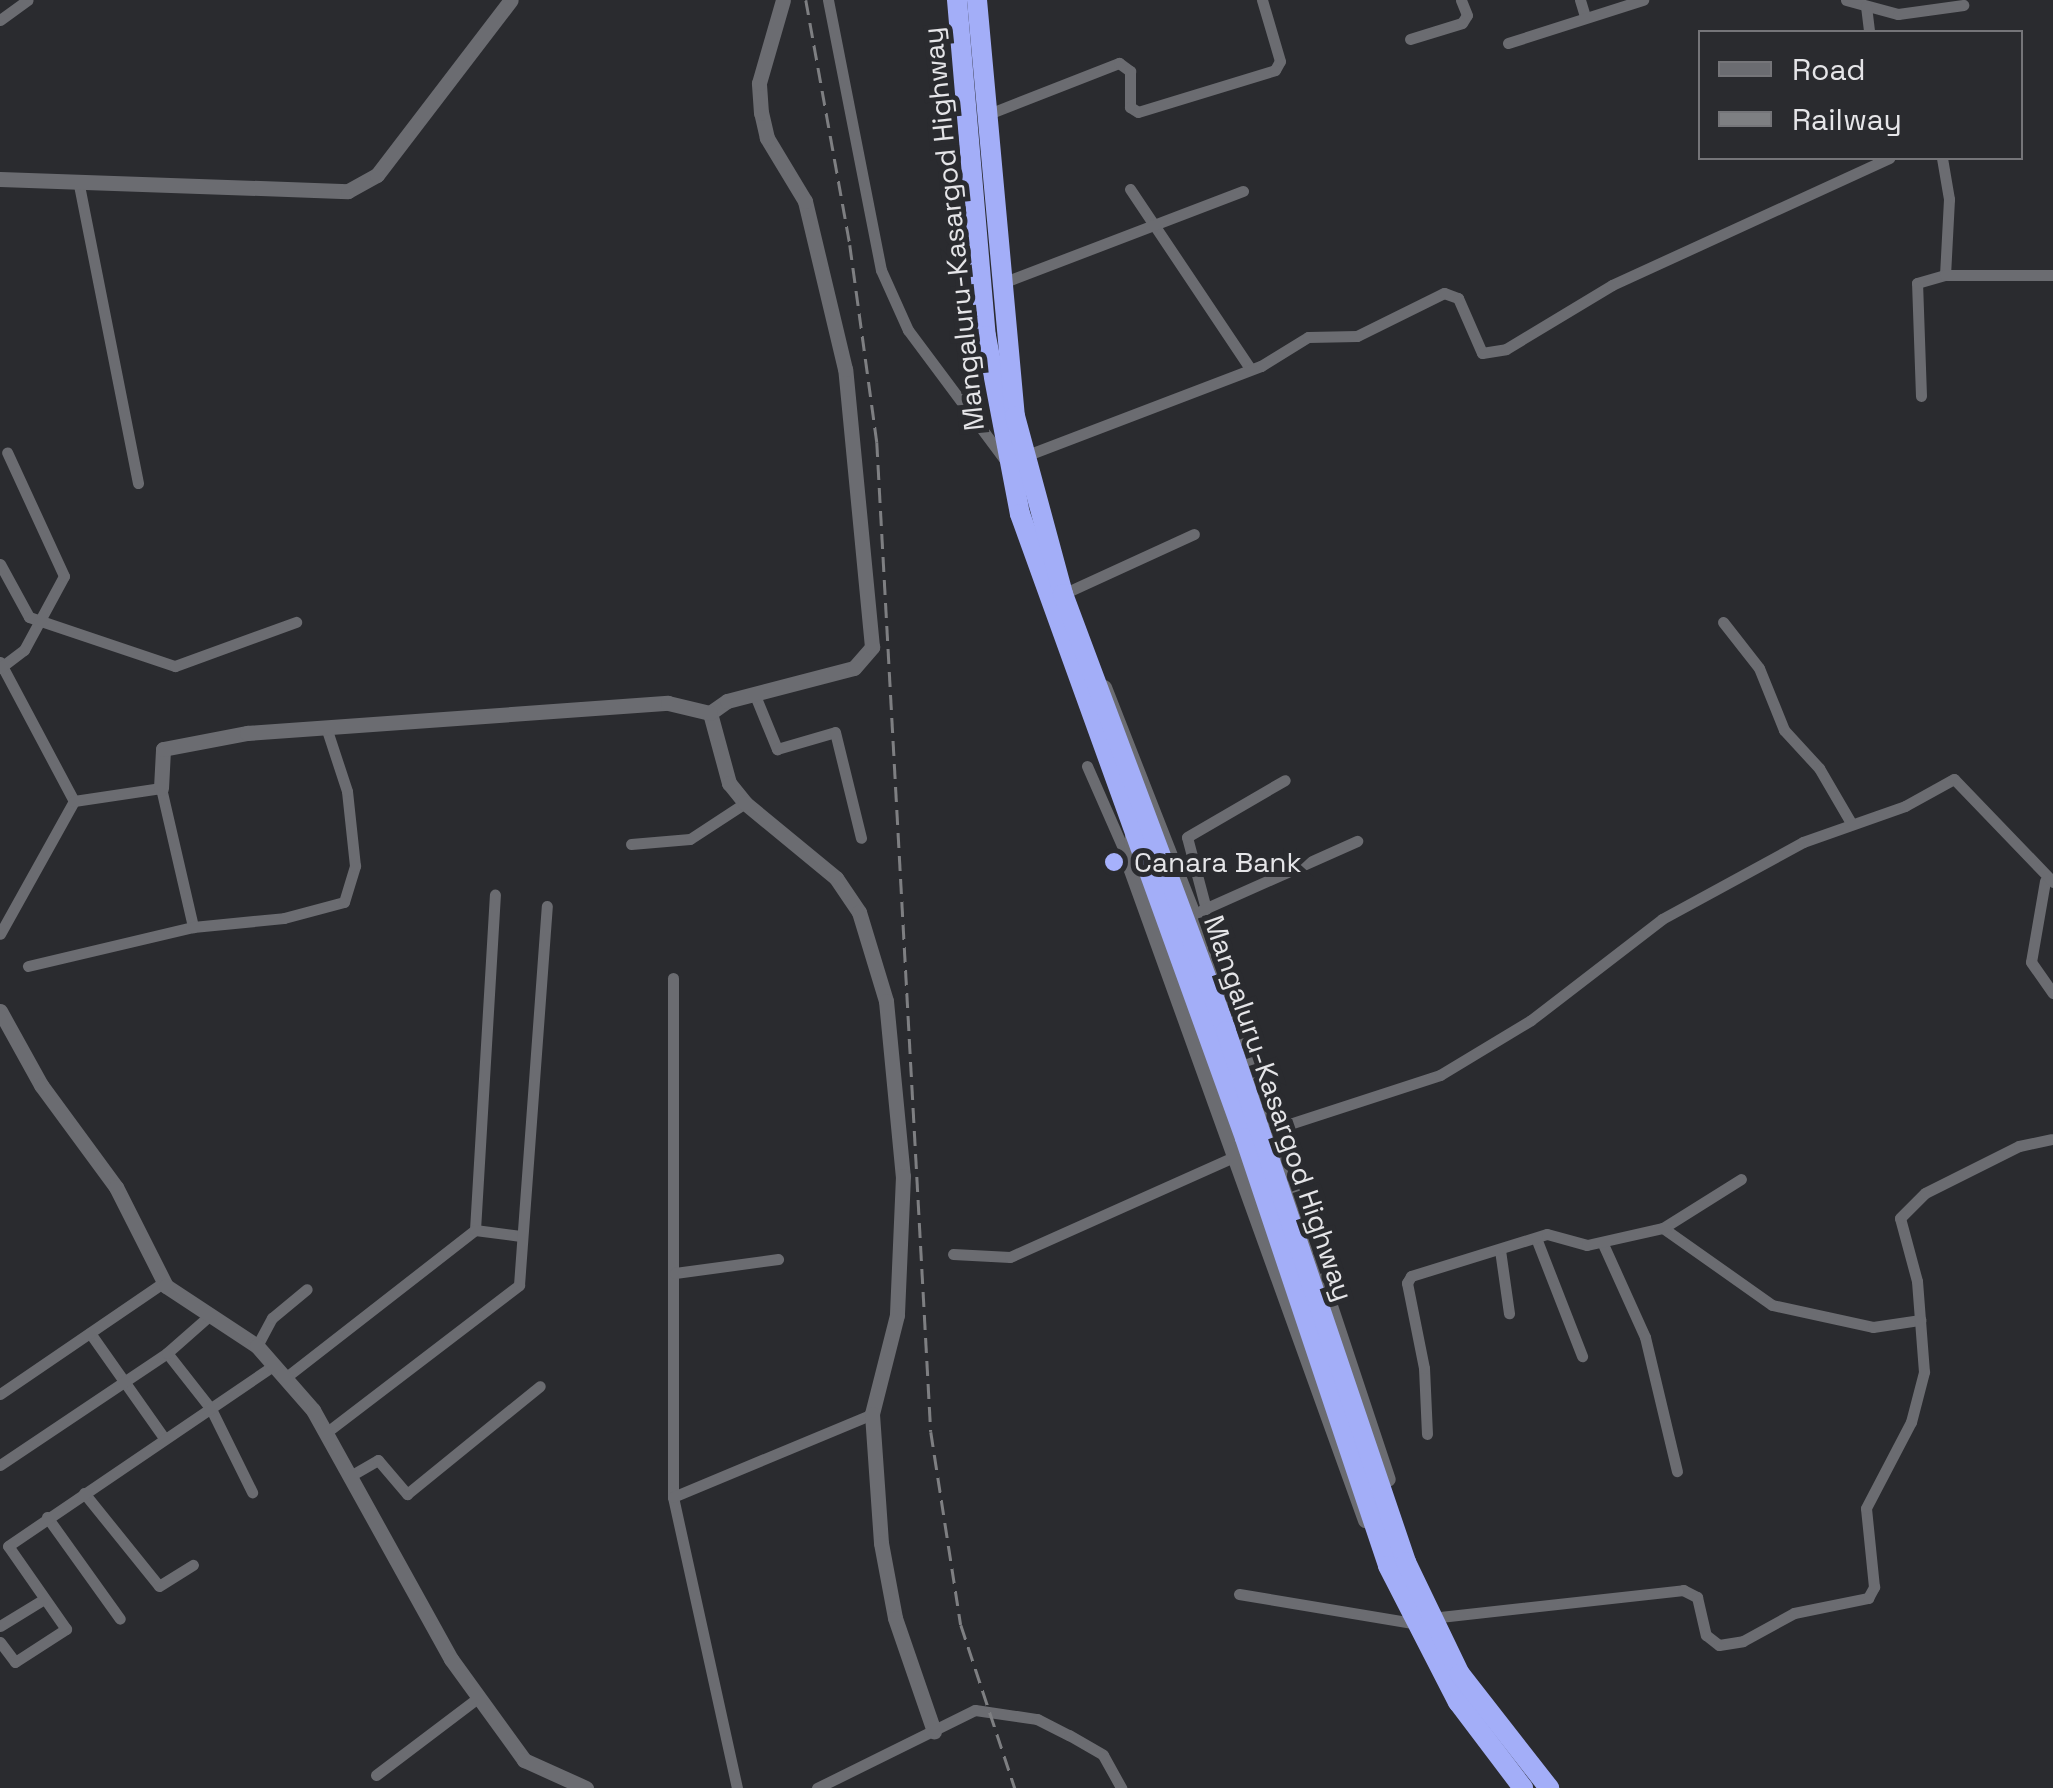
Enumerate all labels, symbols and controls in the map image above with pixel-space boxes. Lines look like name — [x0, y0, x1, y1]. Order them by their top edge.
street label: Mangaluru-Kasargod Highway — [915, 26, 991, 432]
legend — [1698, 30, 2023, 160]
text: Road — [1792, 50, 1866, 89]
text: Railway — [1792, 100, 1902, 139]
place label: Canara Bank — [1134, 845, 1302, 879]
marker: Canara Bank — [1103, 851, 1125, 873]
street label: Mangaluru-Kasargod Highway — [1197, 911, 1361, 1305]

